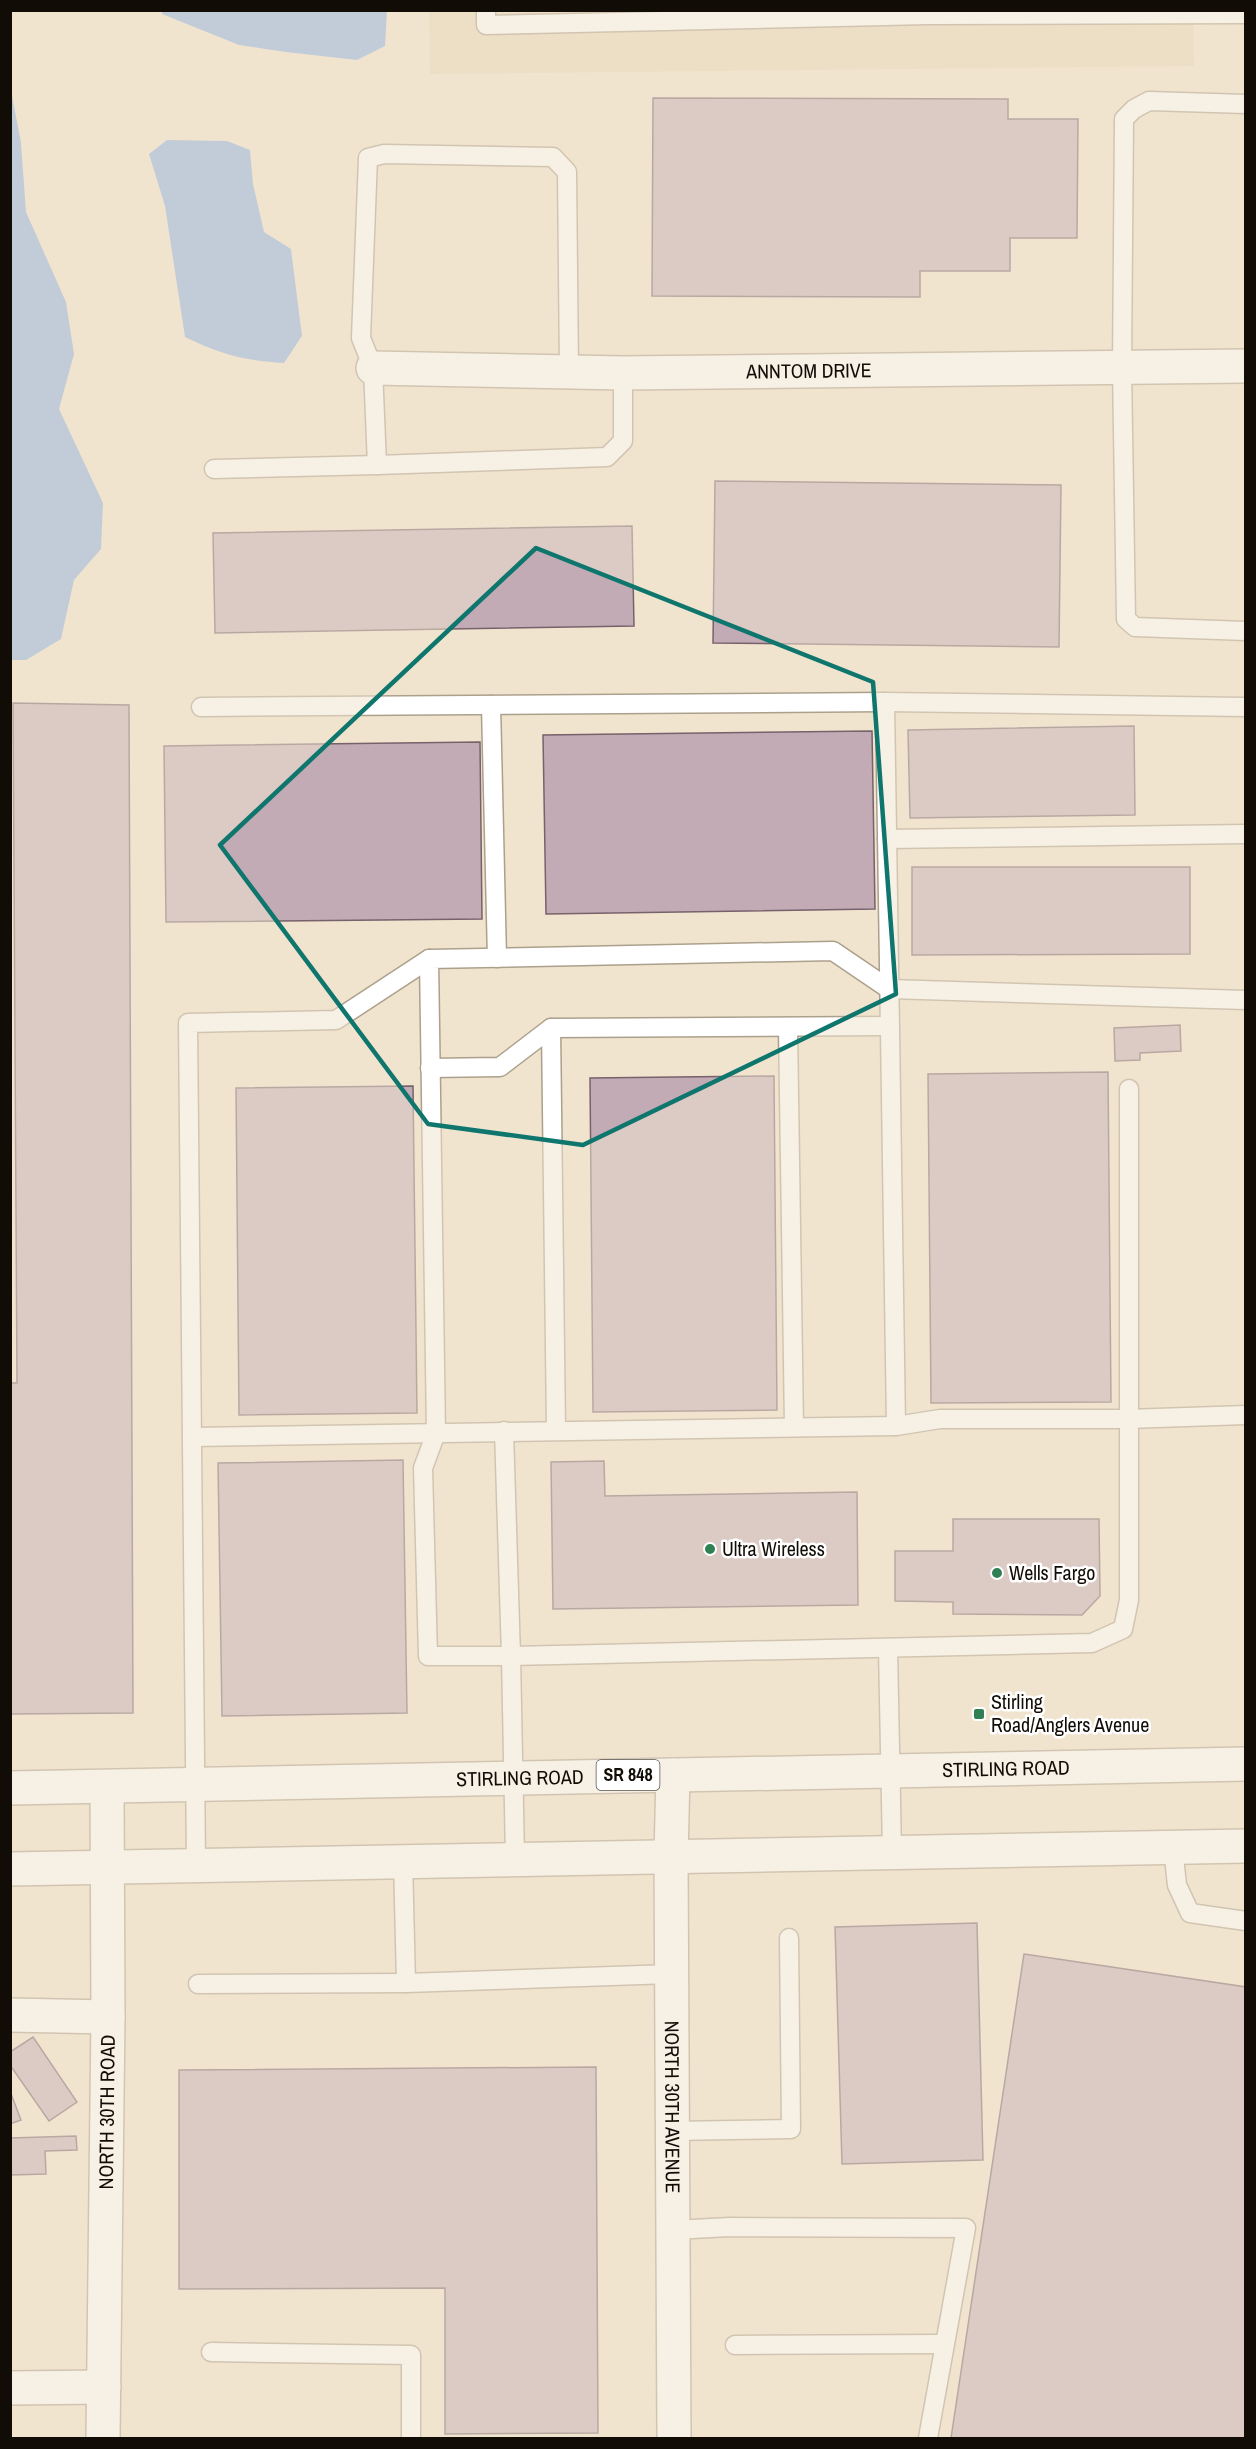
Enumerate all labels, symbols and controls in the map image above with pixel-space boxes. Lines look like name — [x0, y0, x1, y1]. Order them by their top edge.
street label: ANNTOM DRIVE — [745, 356, 872, 385]
place label: Ultra Wireless — [722, 1535, 825, 1562]
marker: Ultra Wireless — [703, 1542, 717, 1556]
place label: Wells Fargo — [1009, 1559, 1095, 1586]
marker: Wells Fargo — [990, 1566, 1004, 1580]
place label: Stirling Road/Anglers Avenue — [991, 1688, 1149, 1738]
marker: Stirling Road/Anglers Avenue — [972, 1707, 986, 1721]
street label: STIRLING ROAD — [942, 1753, 1070, 1783]
road number: SR 848 — [596, 1760, 660, 1790]
street label: STIRLING ROAD — [456, 1763, 584, 1792]
street label: NORTH 30TH AVENUE — [659, 2021, 687, 2193]
street label: NORTH 30TH ROAD — [92, 2035, 121, 2190]

